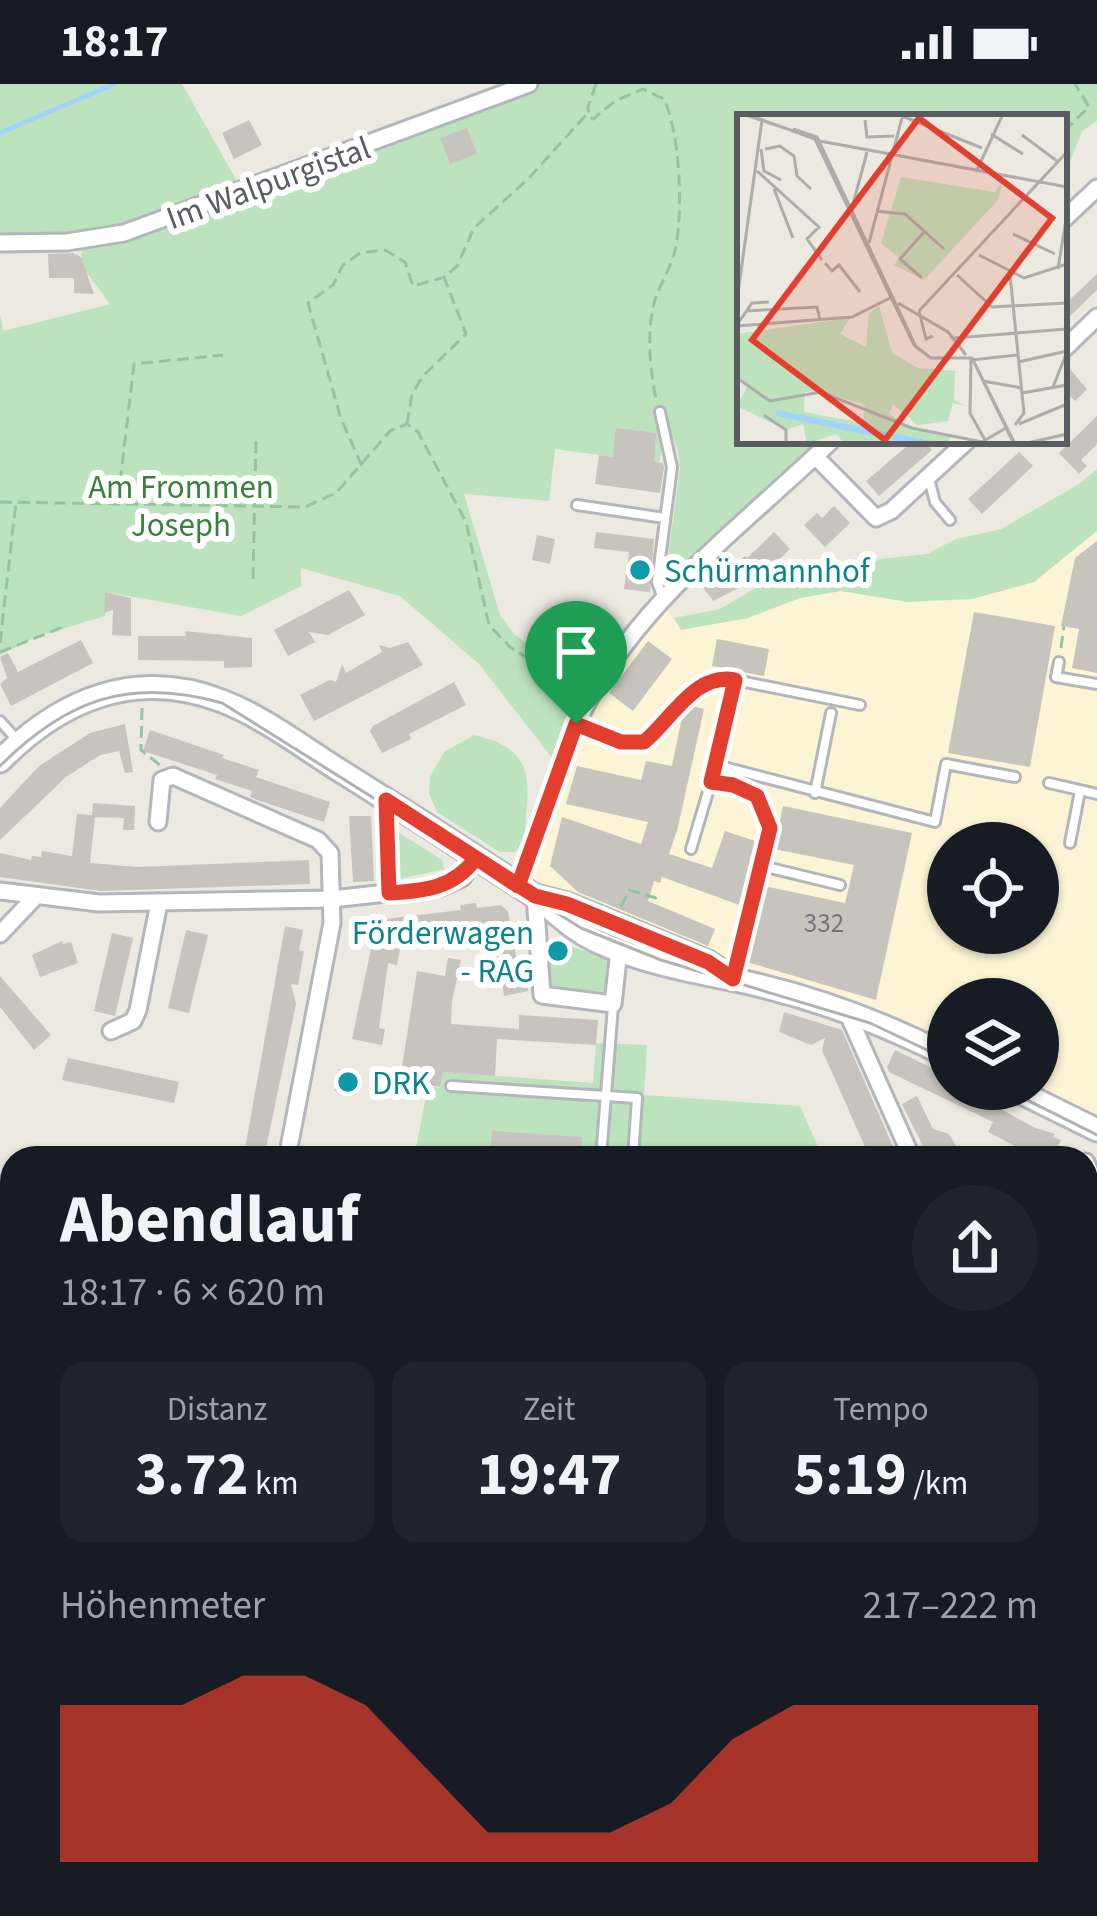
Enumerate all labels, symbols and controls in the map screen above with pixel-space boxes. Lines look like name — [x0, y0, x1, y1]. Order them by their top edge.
text: 18:17 — [60, 10, 169, 74]
inset map — [737, 114, 1067, 444]
street label: Im Walpurgistal — [160, 125, 377, 242]
park label: Am Frommen Joseph — [88, 464, 274, 549]
place label: Schürmannhof — [664, 548, 871, 595]
marker: Schürmannhof — [627, 557, 653, 583]
pin — [525, 601, 627, 724]
icon: arrive — [543, 619, 609, 685]
map controls — [927, 822, 1059, 1110]
button: locate — [927, 822, 1059, 954]
house number: 332 — [804, 904, 844, 943]
place label: Förderwagen - RAG — [352, 910, 534, 995]
marker: Förderwagen - RAG — [545, 938, 571, 964]
button: layers — [927, 978, 1059, 1110]
place label: DRK — [372, 1060, 430, 1107]
marker: DRK — [335, 1069, 361, 1095]
text: Abendlauf — [60, 1173, 359, 1267]
button: share — [912, 1185, 1038, 1311]
text: 18:17 · 6 × 620 m — [60, 1265, 325, 1321]
text: Distanz — [167, 1386, 267, 1433]
text: Zeit — [523, 1386, 575, 1433]
text: Tempo — [833, 1386, 929, 1433]
text: 3.72 — [135, 1433, 248, 1518]
text: 19:47 — [477, 1433, 621, 1518]
text: 5:19 — [794, 1433, 907, 1518]
text: km — [248, 1460, 299, 1507]
text: /km — [907, 1460, 968, 1507]
text: Höhenmeter — [60, 1578, 265, 1634]
text: 217–222 m — [863, 1578, 1038, 1634]

